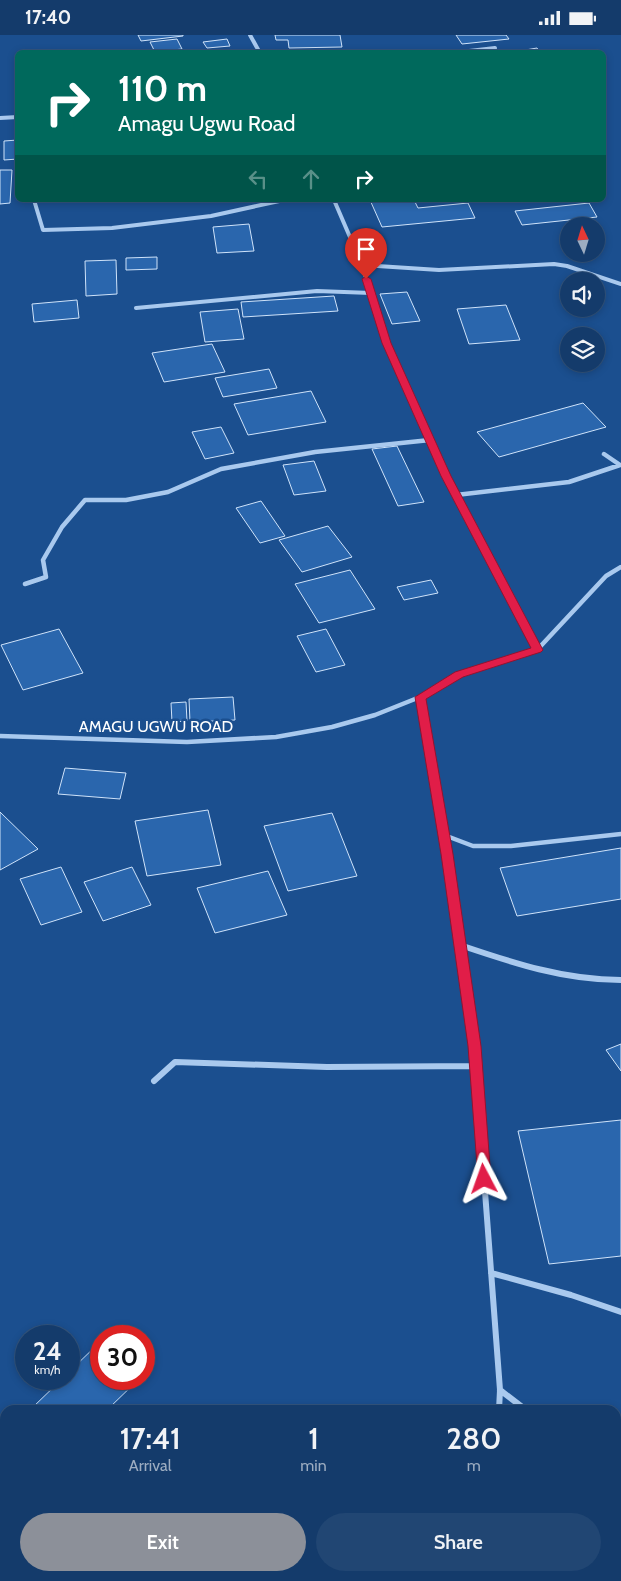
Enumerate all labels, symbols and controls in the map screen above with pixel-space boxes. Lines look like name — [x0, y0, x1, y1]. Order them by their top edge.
text: 17:40 — [25, 6, 71, 29]
text: 110 m — [118, 67, 207, 110]
icon: right — [35, 70, 100, 135]
text: Amagu Ugwu Road — [118, 110, 296, 137]
icon: left — [244, 165, 272, 193]
icon: ahead — [297, 165, 325, 193]
icon: right — [350, 165, 378, 193]
north arrow — [560, 217, 605, 263]
map controls — [560, 217, 605, 372]
pin — [345, 228, 387, 279]
icon: arrive — [352, 235, 380, 263]
button: sound — [560, 272, 605, 317]
button: layers — [560, 327, 605, 372]
street label: AMAGU UGWU ROAD — [79, 717, 233, 736]
position arrow — [457, 1152, 509, 1204]
speed limit sign: 30 — [90, 1325, 155, 1390]
text: 24 — [33, 1336, 62, 1366]
text: km/h — [34, 1362, 61, 1377]
text: 17:41 — [120, 1420, 181, 1457]
text: 1 — [308, 1420, 319, 1457]
text: 280 — [446, 1420, 501, 1457]
text: Arrival — [129, 1456, 171, 1475]
text: min — [300, 1456, 327, 1475]
text: m — [467, 1456, 481, 1475]
button: Exit — [20, 1513, 306, 1571]
button: Share — [316, 1513, 601, 1571]

